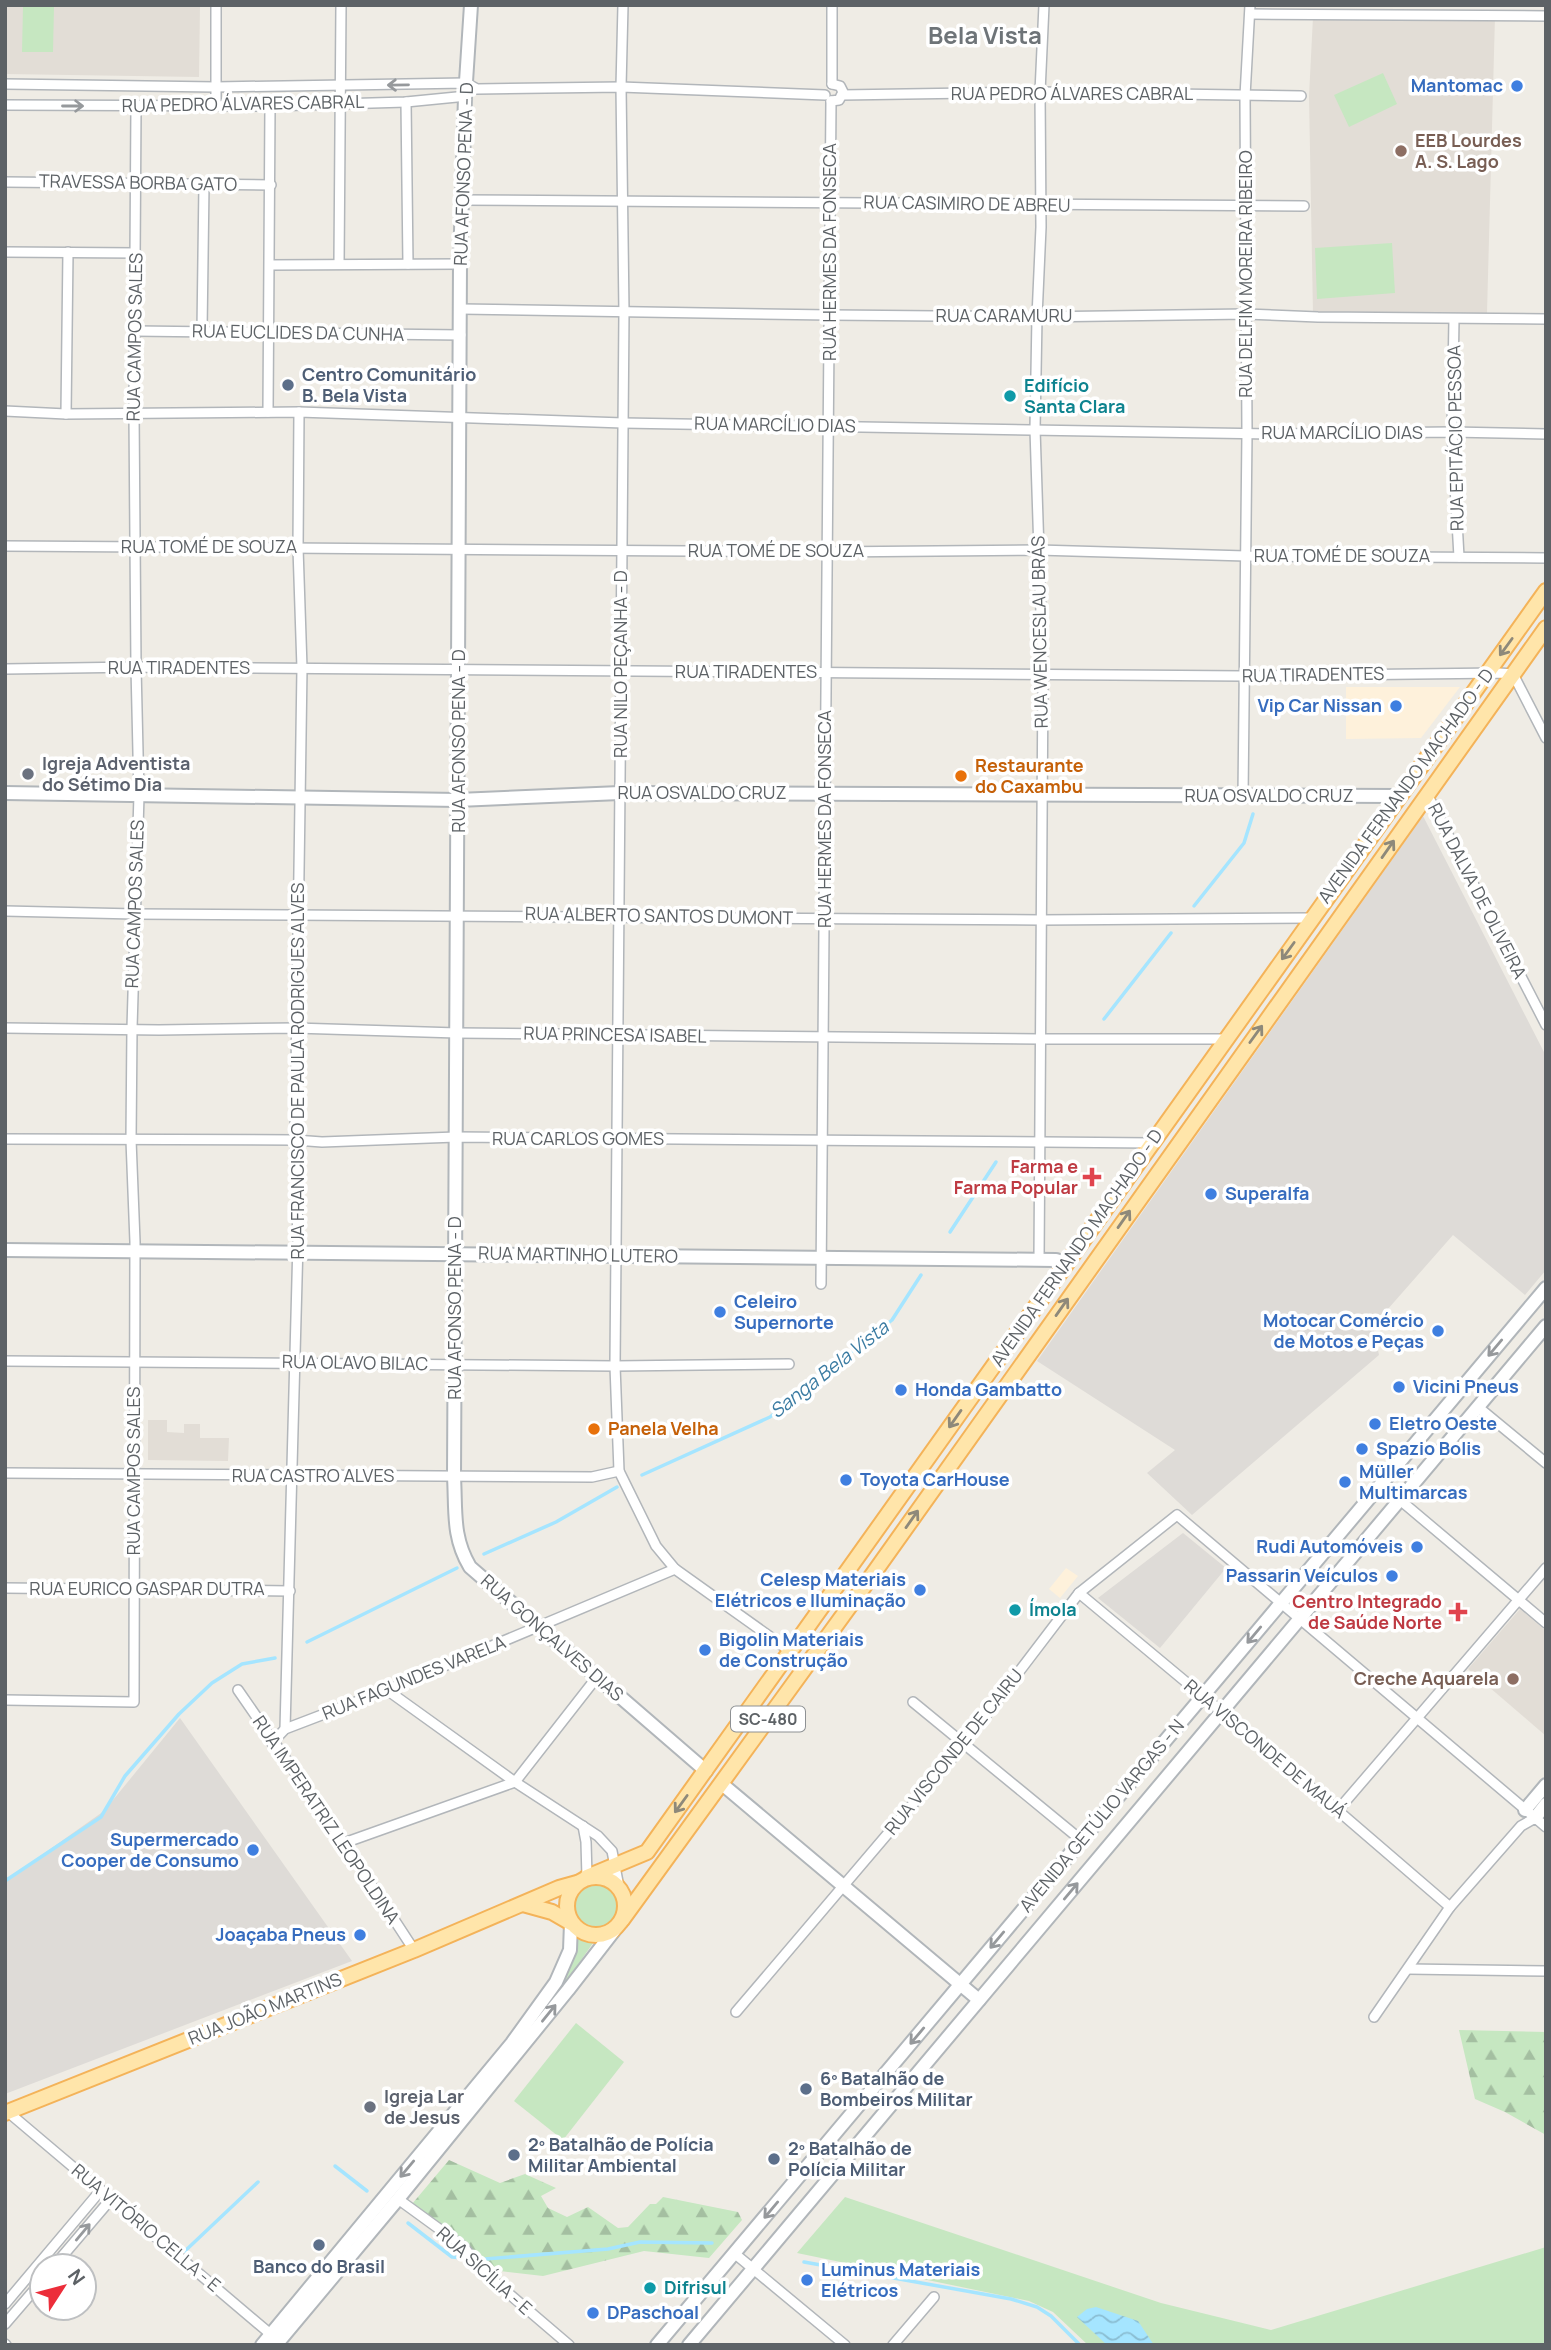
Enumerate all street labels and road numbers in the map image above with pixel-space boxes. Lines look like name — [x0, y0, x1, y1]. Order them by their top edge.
street label: RUA PEDRO ÁLVARES CABRAL — [951, 81, 1193, 105]
street label: RUA AFONSO PENA - D — [448, 82, 478, 266]
street label: RUA PEDRO ÁLVARES CABRAL — [122, 89, 364, 117]
street label: RUA HERMES DA FONSECA — [817, 142, 841, 361]
street label: RUA DELFIM MOREIRA RIBEIRO — [1233, 150, 1257, 398]
street label: TRAVESSA BORBA GATO — [39, 168, 237, 196]
street label: RUA CASIMIRO DE ABREU — [863, 189, 1071, 217]
street label: RUA CAMPOS SALES — [121, 252, 147, 422]
street label: RUA CARAMURU — [936, 303, 1072, 327]
street label: RUA EUCLIDES DA CUNHA — [192, 318, 405, 346]
street label: RUA EPITÁCIO PESSOA — [1441, 344, 1469, 531]
street label: RUA MARCÍLIO DIAS — [694, 411, 856, 437]
street label: RUA MARCÍLIO DIAS — [1261, 420, 1423, 444]
street label: RUA TOMÉ DE SOUZA — [121, 534, 298, 558]
street label: RUA WENCESLAU BRÁS — [1025, 536, 1053, 729]
street label: RUA TOMÉ DE SOUZA — [688, 538, 865, 562]
street label: RUA TOMÉ DE SOUZA — [1254, 543, 1431, 567]
street label: RUA NILO PEÇANHA - D — [608, 570, 632, 758]
street label: RUA AFONSO PENA - D — [446, 649, 470, 833]
street label: RUA TIRADENTES — [108, 655, 250, 679]
street label: RUA TIRADENTES — [675, 659, 817, 683]
street label: RUA TIRADENTES — [1242, 661, 1384, 687]
street label: AVENIDA FERNANDO MACHADO - D — [1312, 663, 1499, 908]
street label: RUA HERMES DA FONSECA — [812, 709, 836, 928]
street label: RUA OSVALDO CRUZ — [617, 780, 787, 804]
street label: RUA OSVALDO CRUZ — [1184, 783, 1354, 807]
street label: RUA DALVA DE OLIVEIRA — [1423, 799, 1533, 983]
street label: RUA CAMPOS SALES — [119, 819, 149, 989]
street label: RUA FRANCISCO DE PAULA RODRIGUES ALVES — [285, 883, 309, 1259]
street label: RUA ALBERTO SANTOS DUMONT — [525, 901, 794, 929]
street label: RUA PRINCESA ISABEL — [523, 1020, 707, 1048]
street label: AVENIDA FERNANDO MACHADO - D — [985, 1124, 1168, 1371]
street label: RUA CARLOS GOMES — [492, 1126, 664, 1150]
street label: RUA AFONSO PENA - D — [442, 1216, 466, 1400]
street label: RUA MARTINHO LUTERO — [478, 1240, 678, 1268]
street label: RUA OLAVO BILAC — [282, 1349, 428, 1375]
street label: RUA CAMPOS SALES — [121, 1387, 145, 1555]
street label: RUA CASTRO ALVES — [232, 1463, 394, 1487]
street label: RUA GONÇALVES DIAS — [476, 1569, 629, 1706]
street label: RUA EURICO GASPAR DUTRA — [29, 1576, 265, 1600]
street label: RUA FAGUNDES VARELA — [318, 1629, 509, 1725]
street label: RUA VISCONDE DE CAIRU — [879, 1663, 1028, 1839]
street label: RUA VISCONDE DE MAUÁ — [1180, 1673, 1352, 1824]
road number: SC-480 — [731, 1707, 805, 1732]
street label: RUA IMPERATRIZ LEOPOLDINA — [248, 1711, 406, 1929]
street label: AVENIDA GETÚLIO VARGAS - N — [1013, 1714, 1189, 1917]
street label: RUA JOÃO MARTINS — [184, 1966, 345, 2050]
street label: RUA VITÓRIO CELLA - E — [67, 2158, 226, 2297]
street label: RUA SICÍLIA - E — [432, 2221, 538, 2320]

